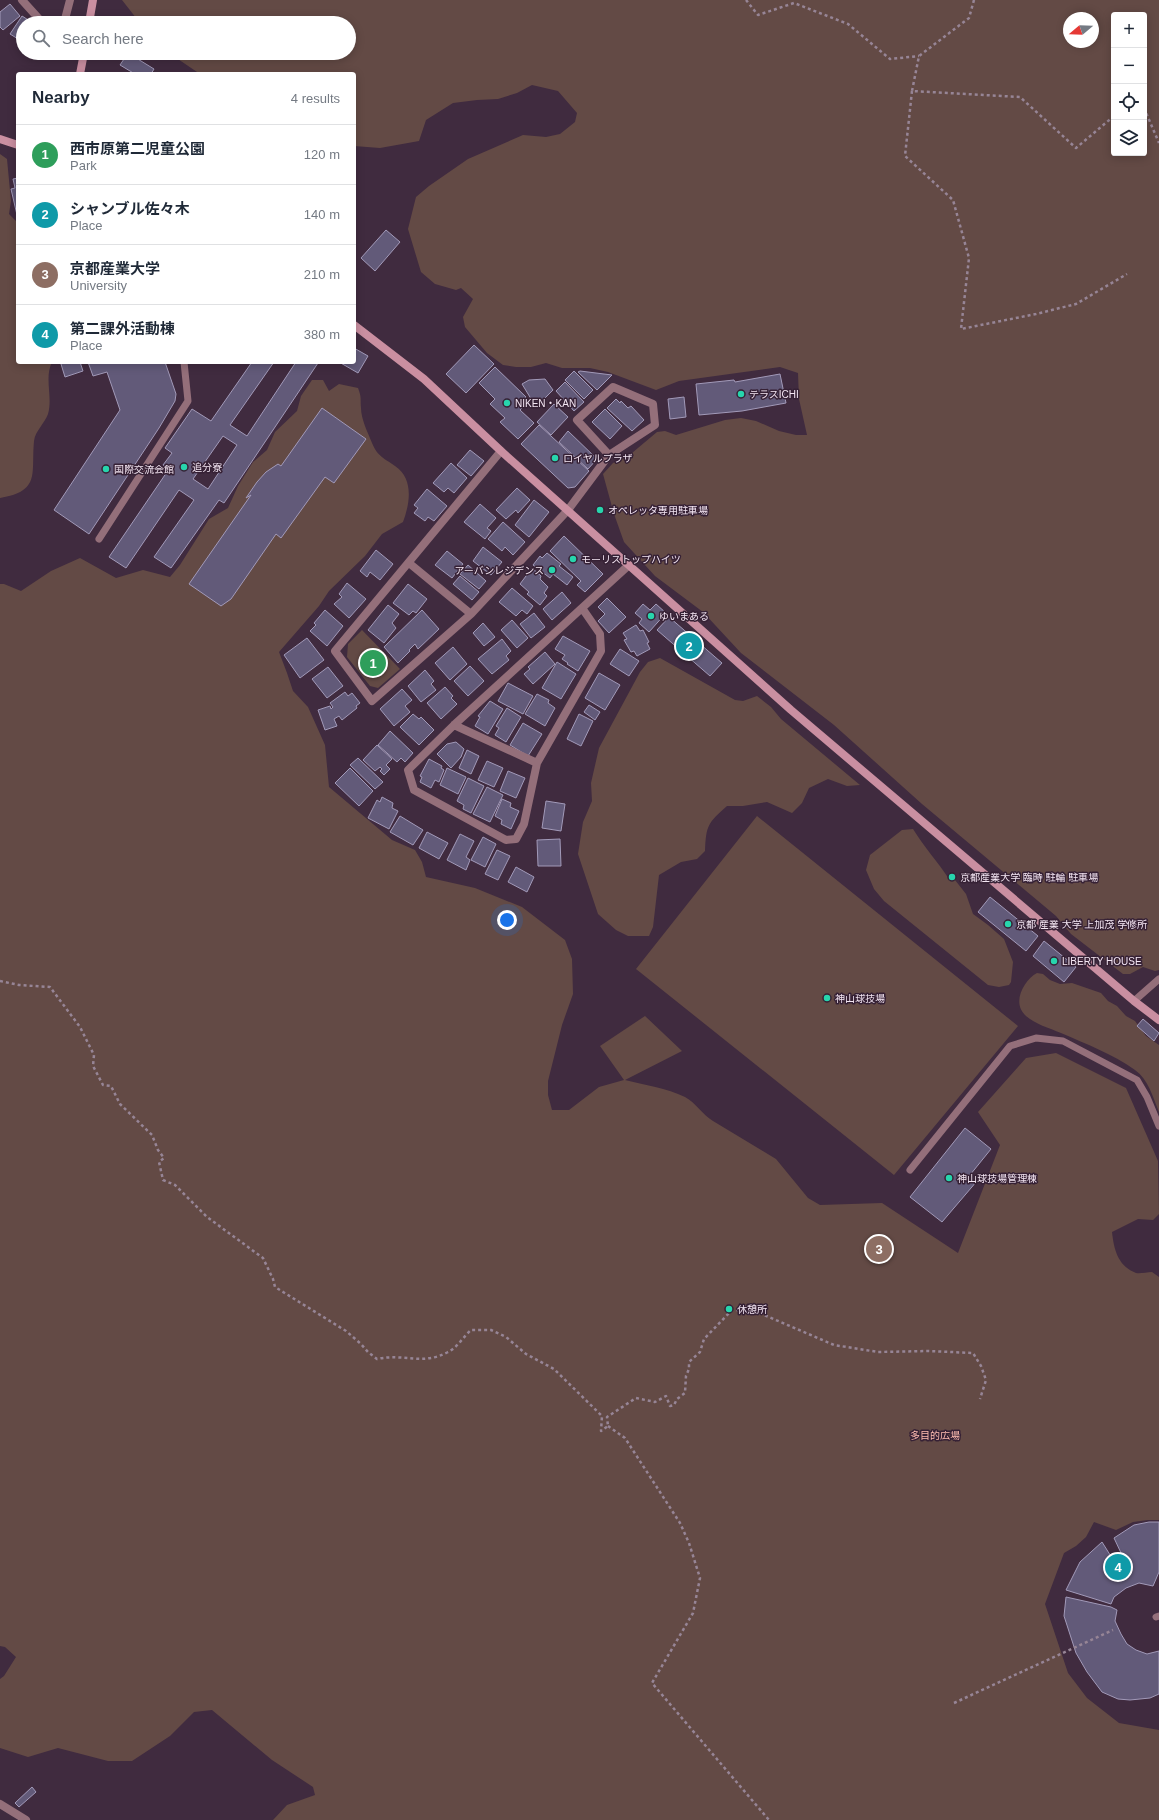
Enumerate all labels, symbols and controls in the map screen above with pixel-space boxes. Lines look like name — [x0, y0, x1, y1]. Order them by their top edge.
north arrow — [1063, 12, 1099, 48]
map controls — [1111, 12, 1147, 156]
button: + — [1111, 12, 1147, 48]
search box — [16, 16, 356, 60]
icon: search — [30, 27, 52, 49]
text: Search here — [62, 30, 144, 47]
button: − — [1111, 48, 1147, 84]
button: locate — [1111, 84, 1147, 120]
text: Nearby — [32, 88, 90, 107]
text: 4 results — [291, 91, 340, 106]
button: layers — [1111, 120, 1147, 156]
text: 西市原第二児童公園 — [70, 140, 205, 157]
text: 1 — [41, 147, 49, 162]
text: 120 m — [304, 147, 340, 162]
text: Park — [70, 158, 97, 173]
text: シャンブル佐々木 — [70, 200, 190, 217]
text: 2 — [41, 207, 49, 222]
text: 140 m — [304, 207, 340, 222]
text: Place — [70, 218, 103, 233]
text: 京都産業大学 — [70, 260, 160, 277]
text: 3 — [41, 267, 49, 282]
text: 210 m — [304, 267, 340, 282]
text: University — [70, 278, 127, 293]
text: 第二課外活動棟 — [70, 320, 175, 337]
text: 4 — [41, 327, 49, 342]
text: 380 m — [304, 327, 340, 342]
text: Place — [70, 338, 103, 353]
marker: テラスICHI — [736, 389, 746, 399]
place label: テラスICHI — [749, 389, 799, 400]
marker: NIKEN・KAN — [502, 398, 512, 408]
place label: NIKEN・KAN — [515, 398, 576, 409]
marker: ロイヤルプラザ — [550, 453, 560, 463]
place label: ロイヤルプラザ — [563, 453, 633, 464]
marker: 追分寮 — [179, 462, 189, 472]
place label: 追分寮 — [192, 462, 222, 473]
marker: 国際交流会館 — [101, 464, 111, 474]
place label: 国際交流会館 — [114, 464, 174, 475]
marker: オペレッタ専用駐車場 — [595, 505, 605, 515]
place label: オペレッタ専用駐車場 — [608, 505, 708, 516]
marker: モーリストップハイツ — [568, 554, 578, 564]
place label: モーリストップハイツ — [581, 554, 681, 565]
place label: アーバンレジデンス — [454, 565, 544, 576]
marker: アーバンレジデンス — [547, 565, 557, 575]
marker: ゆいまある — [646, 611, 656, 621]
place label: ゆいまある — [659, 611, 709, 622]
pin: 2 — [676, 631, 702, 661]
pin: 1 — [360, 648, 386, 678]
marker: 京都産業大学 臨時 駐輪 駐車場 — [947, 872, 957, 882]
place label: 京都産業大学 臨時 駐輪 駐車場 — [960, 872, 1098, 883]
your location — [497, 910, 517, 930]
marker: 京都 産業 大学 上加茂 学修所 — [1003, 919, 1013, 929]
place label: 京都 産業 大学 上加茂 学修所 — [1016, 919, 1147, 930]
marker: LIBERTY HOUSE — [1049, 956, 1059, 966]
place label: LIBERTY HOUSE — [1062, 956, 1142, 967]
marker: 神山球技場 — [822, 993, 832, 1003]
place label: 神山球技場 — [835, 993, 885, 1004]
marker: 神山球技場管理棟 — [944, 1173, 954, 1183]
place label: 神山球技場管理棟 — [957, 1173, 1037, 1184]
pin: 3 — [866, 1234, 892, 1264]
marker: 休憩所 — [724, 1304, 734, 1314]
place label: 休憩所 — [737, 1304, 767, 1315]
park label: 多目的広場 — [910, 1430, 960, 1441]
pin: 4 — [1105, 1552, 1131, 1582]

